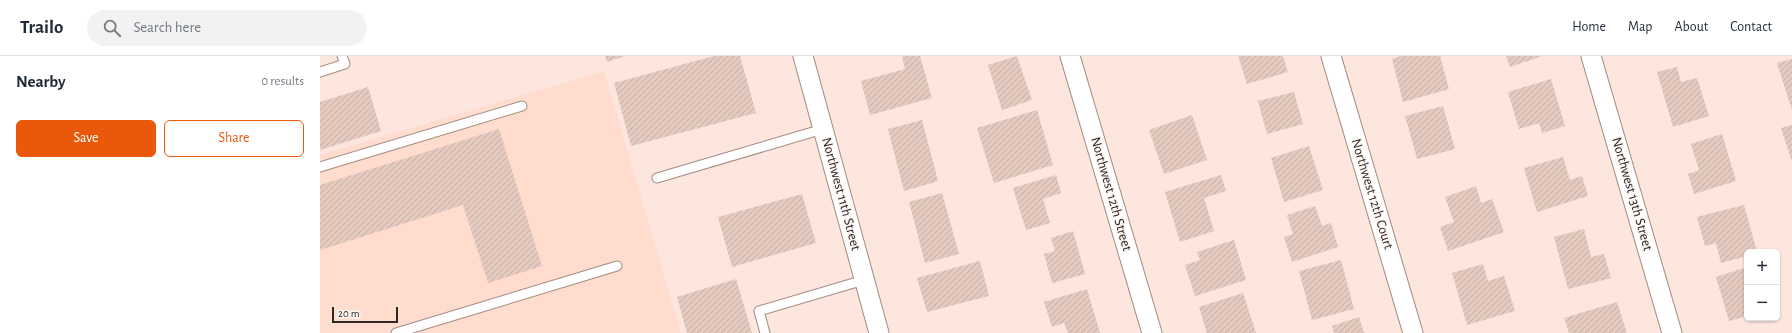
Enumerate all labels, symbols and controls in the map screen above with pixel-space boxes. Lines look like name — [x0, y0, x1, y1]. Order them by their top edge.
search box — [87, 10, 367, 46]
icon: search — [101, 17, 123, 39]
text: Trailo — [20, 18, 63, 37]
text: Search here — [133, 20, 201, 35]
text: Home — [1572, 20, 1606, 34]
text: Map — [1628, 20, 1652, 34]
text: About — [1674, 20, 1708, 34]
text: Contact — [1730, 20, 1772, 34]
text: Nearby — [16, 73, 66, 90]
text: 0 results — [261, 75, 304, 88]
button: Save — [16, 120, 156, 157]
button: Share — [164, 120, 304, 157]
street label: Northwest 12th Street — [1088, 135, 1134, 253]
street label: Northwest 11th Street — [819, 136, 863, 253]
street label: Northwest 13th Street — [1609, 136, 1655, 253]
street label: Northwest 12th Court — [1349, 137, 1396, 251]
map controls — [1744, 249, 1780, 321]
button: + — [1744, 249, 1780, 285]
button: − — [1744, 285, 1780, 321]
scale bar — [332, 305, 398, 324]
text: 20 m — [338, 308, 359, 319]

